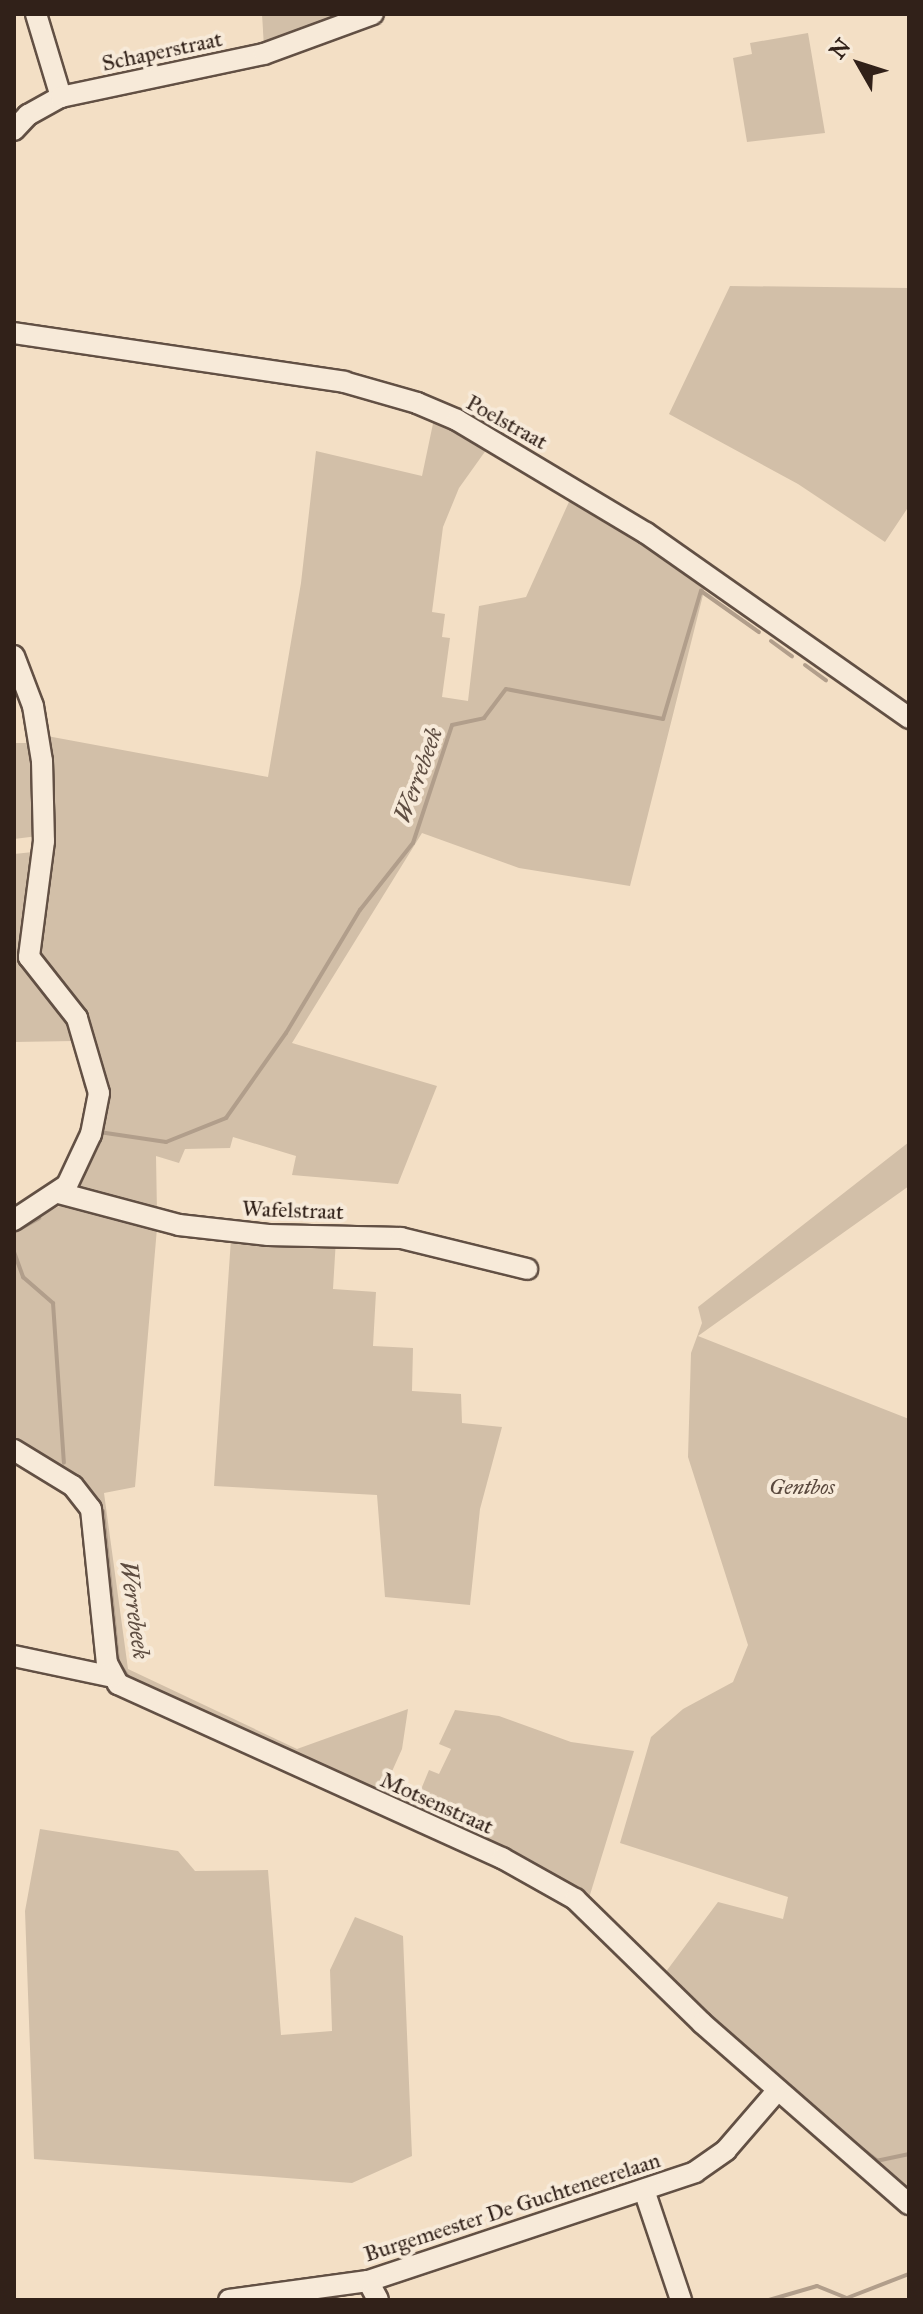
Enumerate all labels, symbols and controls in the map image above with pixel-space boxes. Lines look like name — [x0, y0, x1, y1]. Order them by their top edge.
north arrow — [819, 24, 899, 104]
street label: Schaperstraat — [99, 25, 225, 77]
text: N — [824, 33, 856, 64]
street label: Poelstraat — [462, 389, 552, 455]
water label: Werrebeek — [389, 724, 449, 826]
street label: Wafelstraat — [242, 1195, 344, 1225]
park label: Gentbos — [769, 1474, 835, 1500]
water label: Werrebeek — [113, 1559, 155, 1661]
street label: Motsenstraat — [376, 1766, 498, 1840]
street label: Burgemeester De Guchteneerelaan — [361, 2147, 663, 2267]

